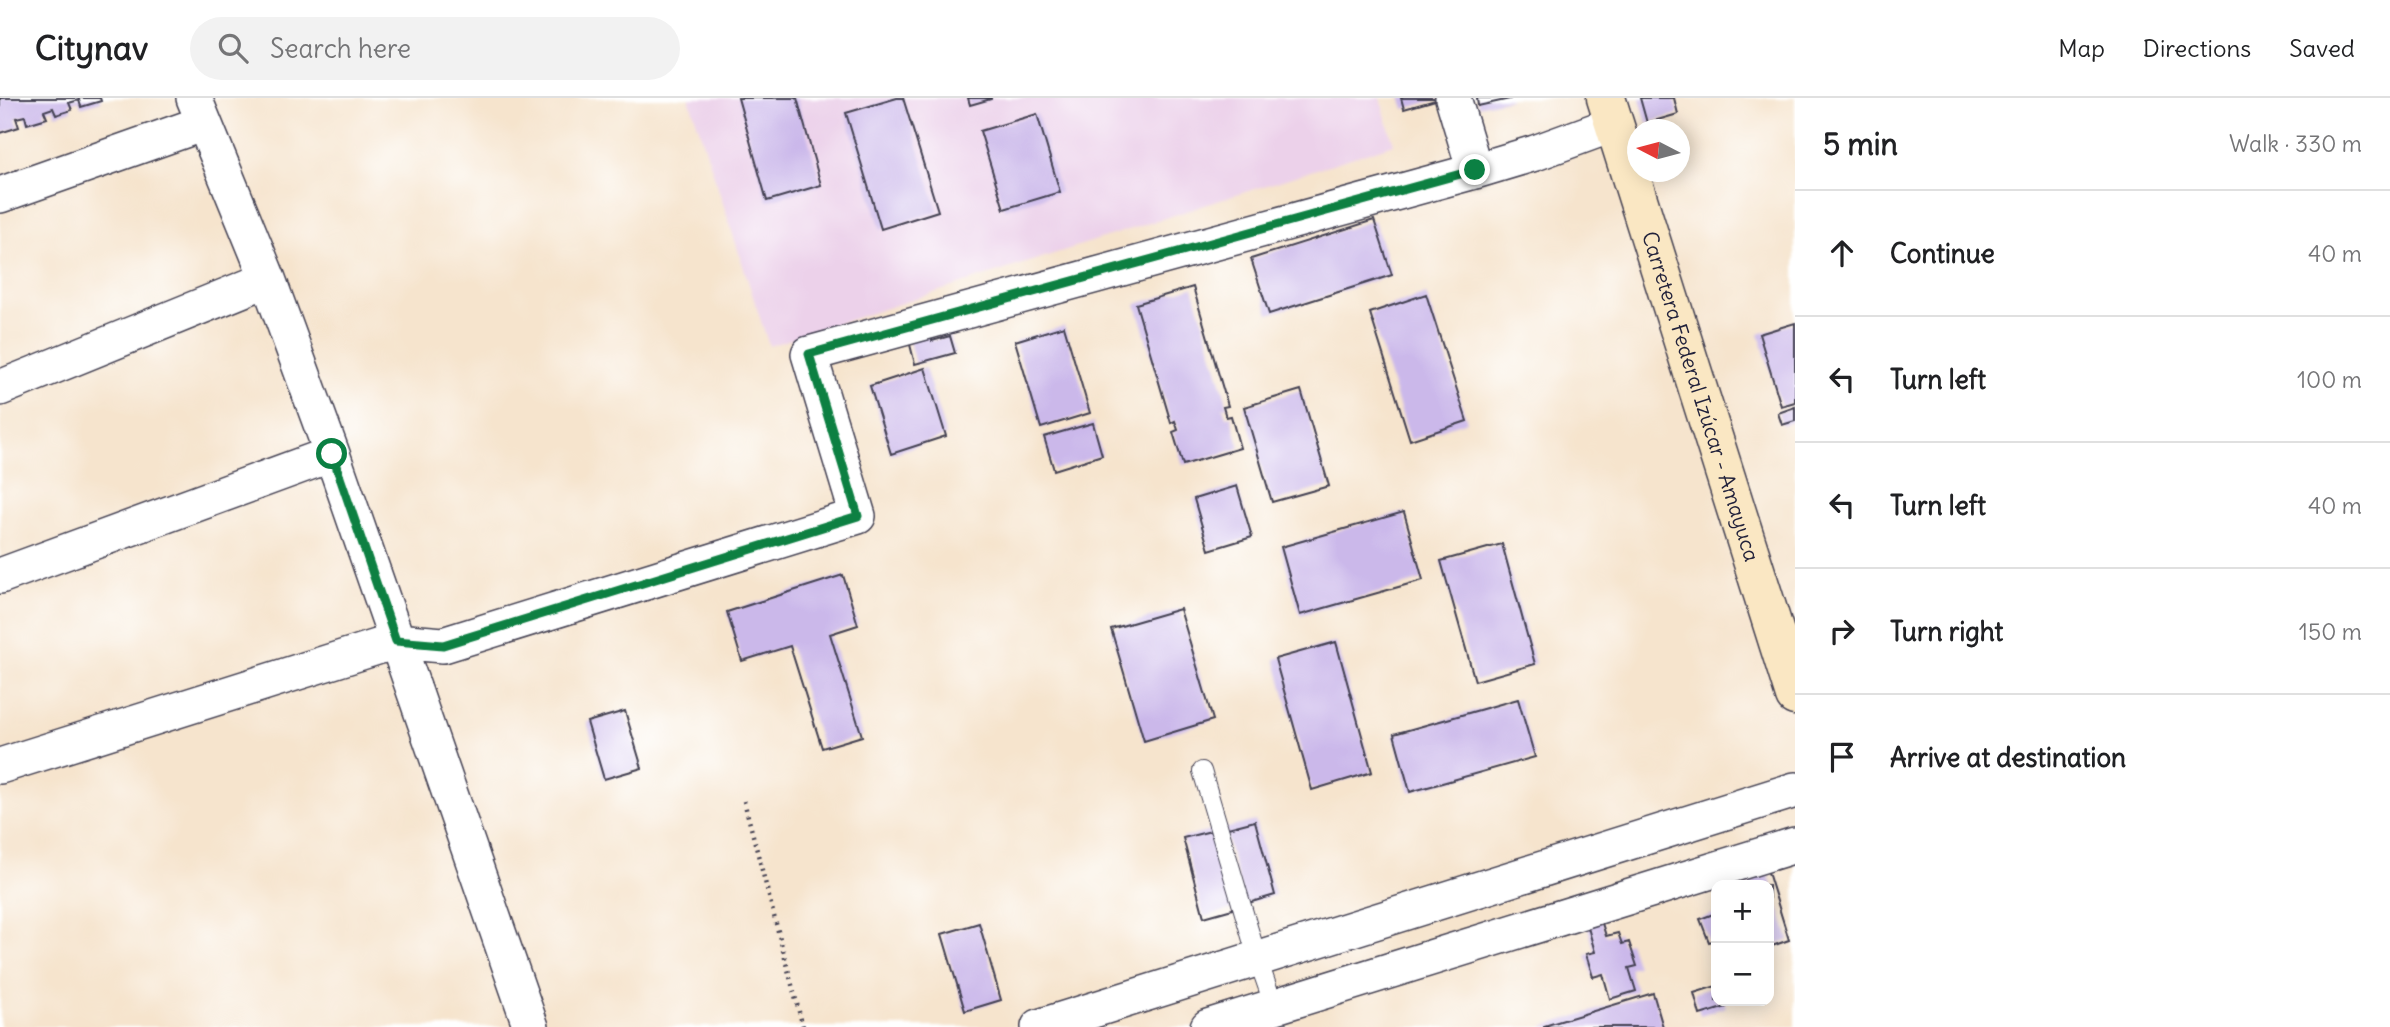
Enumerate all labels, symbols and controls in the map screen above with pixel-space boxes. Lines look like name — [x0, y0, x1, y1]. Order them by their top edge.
search box — [190, 17, 680, 80]
text: Citynav — [35, 27, 148, 69]
icon: search — [214, 29, 252, 67]
text: Search here — [270, 32, 411, 65]
text: Map — [2058, 33, 2105, 63]
text: Directions — [2143, 33, 2251, 63]
text: Saved — [2289, 33, 2355, 63]
north arrow — [1627, 119, 1690, 182]
text: 5 min — [1823, 125, 1898, 163]
text: Walk · 330 m — [2229, 129, 2362, 158]
route end — [1459, 154, 1490, 185]
street label: Carretera Federal Izúcar - Amayuca — [1636, 228, 1766, 565]
icon: ahead — [1823, 234, 1861, 272]
text: Continue — [1890, 237, 1995, 270]
text: 40 m — [2308, 239, 2362, 268]
icon: left — [1823, 360, 1861, 398]
text: Turn left — [1890, 363, 1986, 396]
text: 100 m — [2297, 365, 2362, 394]
route start — [316, 438, 347, 469]
icon: left — [1823, 486, 1861, 524]
text: Turn left — [1890, 489, 1986, 522]
text: 40 m — [2308, 491, 2362, 520]
icon: right — [1823, 612, 1861, 650]
text: Turn right — [1890, 615, 2003, 648]
text: 150 m — [2299, 617, 2362, 646]
icon: arrive — [1823, 738, 1861, 776]
text: Arrive at destination — [1890, 741, 2126, 774]
map controls — [1711, 880, 1774, 1006]
button: + — [1711, 880, 1774, 943]
button: − — [1711, 943, 1774, 1006]

